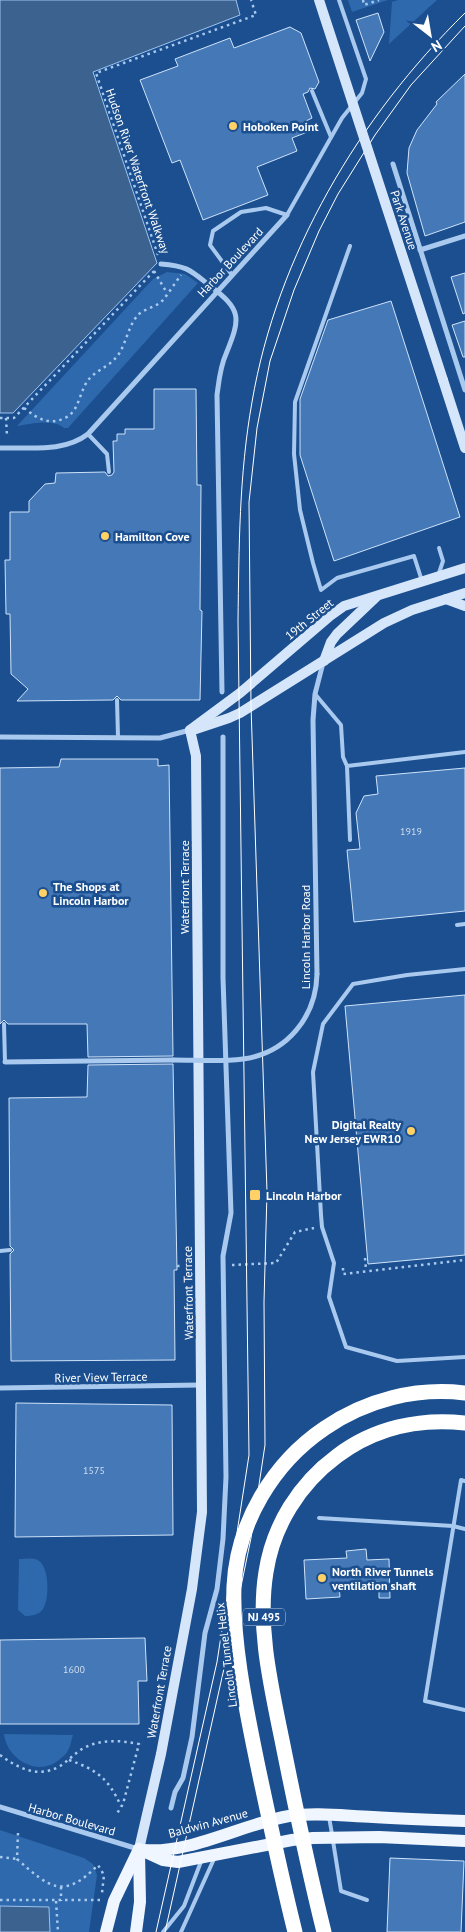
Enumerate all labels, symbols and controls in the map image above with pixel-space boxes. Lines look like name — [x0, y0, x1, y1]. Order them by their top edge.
north arrow — [405, 10, 455, 60]
text: N — [428, 36, 445, 56]
street label: Hudson River Waterfront Walkway — [103, 86, 174, 256]
place label: Hoboken Point — [243, 119, 319, 134]
marker: Hoboken Point — [227, 120, 239, 132]
street label: Park Avenue — [387, 188, 421, 252]
street label: Harbor Boulevard — [194, 224, 266, 300]
place label: Hamilton Cove — [115, 529, 190, 544]
marker: Hamilton Cove — [99, 530, 111, 542]
street label: 19th Street — [282, 595, 336, 643]
house number: 1919 — [400, 825, 422, 838]
street label: Waterfront Terrace — [177, 840, 192, 934]
place label: The Shops at Lincoln Harbor — [53, 879, 129, 908]
street label: Lincoln Harbor Road — [298, 885, 313, 989]
marker: The Shops at Lincoln Harbor — [37, 887, 49, 899]
place label: Digital Realty New Jersey EWR10 — [305, 1117, 401, 1146]
marker: Digital Realty New Jersey EWR10 — [405, 1125, 417, 1137]
marker: Lincoln Harbor — [248, 1188, 262, 1202]
place label: Lincoln Harbor — [266, 1188, 342, 1203]
street label: Waterfront Terrace — [180, 1246, 196, 1340]
street label: River View Terrace — [54, 1369, 148, 1385]
house number: 1575 — [83, 1464, 105, 1477]
place label: North River Tunnels ventilation shaft — [331, 1564, 433, 1593]
marker: North River Tunnels ventilation shaft — [316, 1572, 328, 1584]
street label: Lincoln Tunnel Helix — [212, 1602, 240, 1708]
road number: NJ 495 — [243, 1608, 285, 1625]
street label: Waterfront Terrace — [143, 1644, 175, 1740]
house number: 1600 — [63, 1663, 85, 1676]
street label: Harbor Boulevard — [27, 1799, 117, 1839]
street label: Baldwin Avenue — [167, 1805, 249, 1841]

